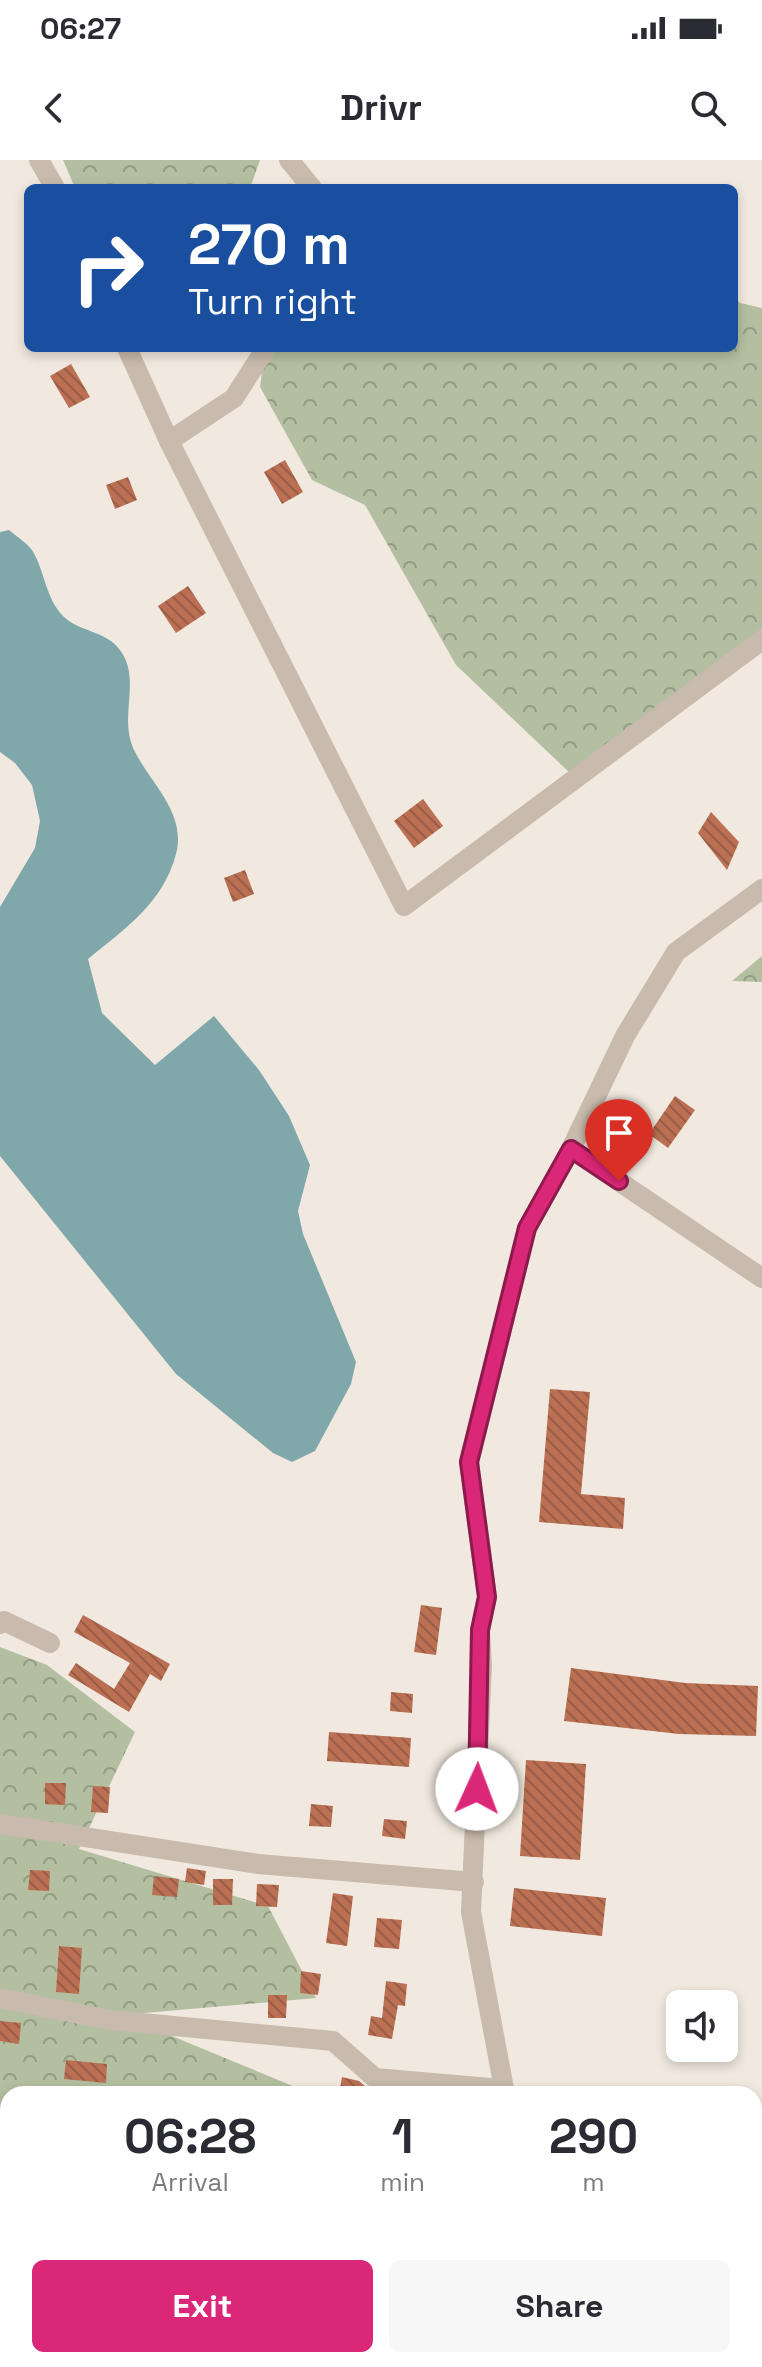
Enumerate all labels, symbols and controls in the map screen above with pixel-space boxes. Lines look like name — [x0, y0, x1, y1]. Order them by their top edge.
text: 06:27 — [40, 9, 121, 48]
text: Drivr — [340, 85, 422, 131]
icon: back — [32, 86, 76, 130]
icon: search — [686, 86, 730, 130]
text: 270 m — [188, 209, 350, 280]
icon: right — [56, 216, 160, 320]
text: Turn right — [188, 279, 357, 325]
pin — [585, 1099, 653, 1181]
icon: arrive — [597, 1111, 641, 1155]
position arrow — [435, 1747, 519, 1831]
map controls — [666, 1990, 738, 2062]
button: sound — [666, 1990, 738, 2062]
text: 06:28 — [124, 2106, 256, 2167]
text: 1 — [392, 2106, 413, 2167]
text: 290 — [549, 2106, 638, 2167]
text: Arrival — [152, 2165, 229, 2199]
text: min — [380, 2165, 425, 2199]
text: m — [582, 2165, 605, 2199]
button: Exit — [32, 2260, 373, 2352]
button: Share — [389, 2260, 730, 2352]

